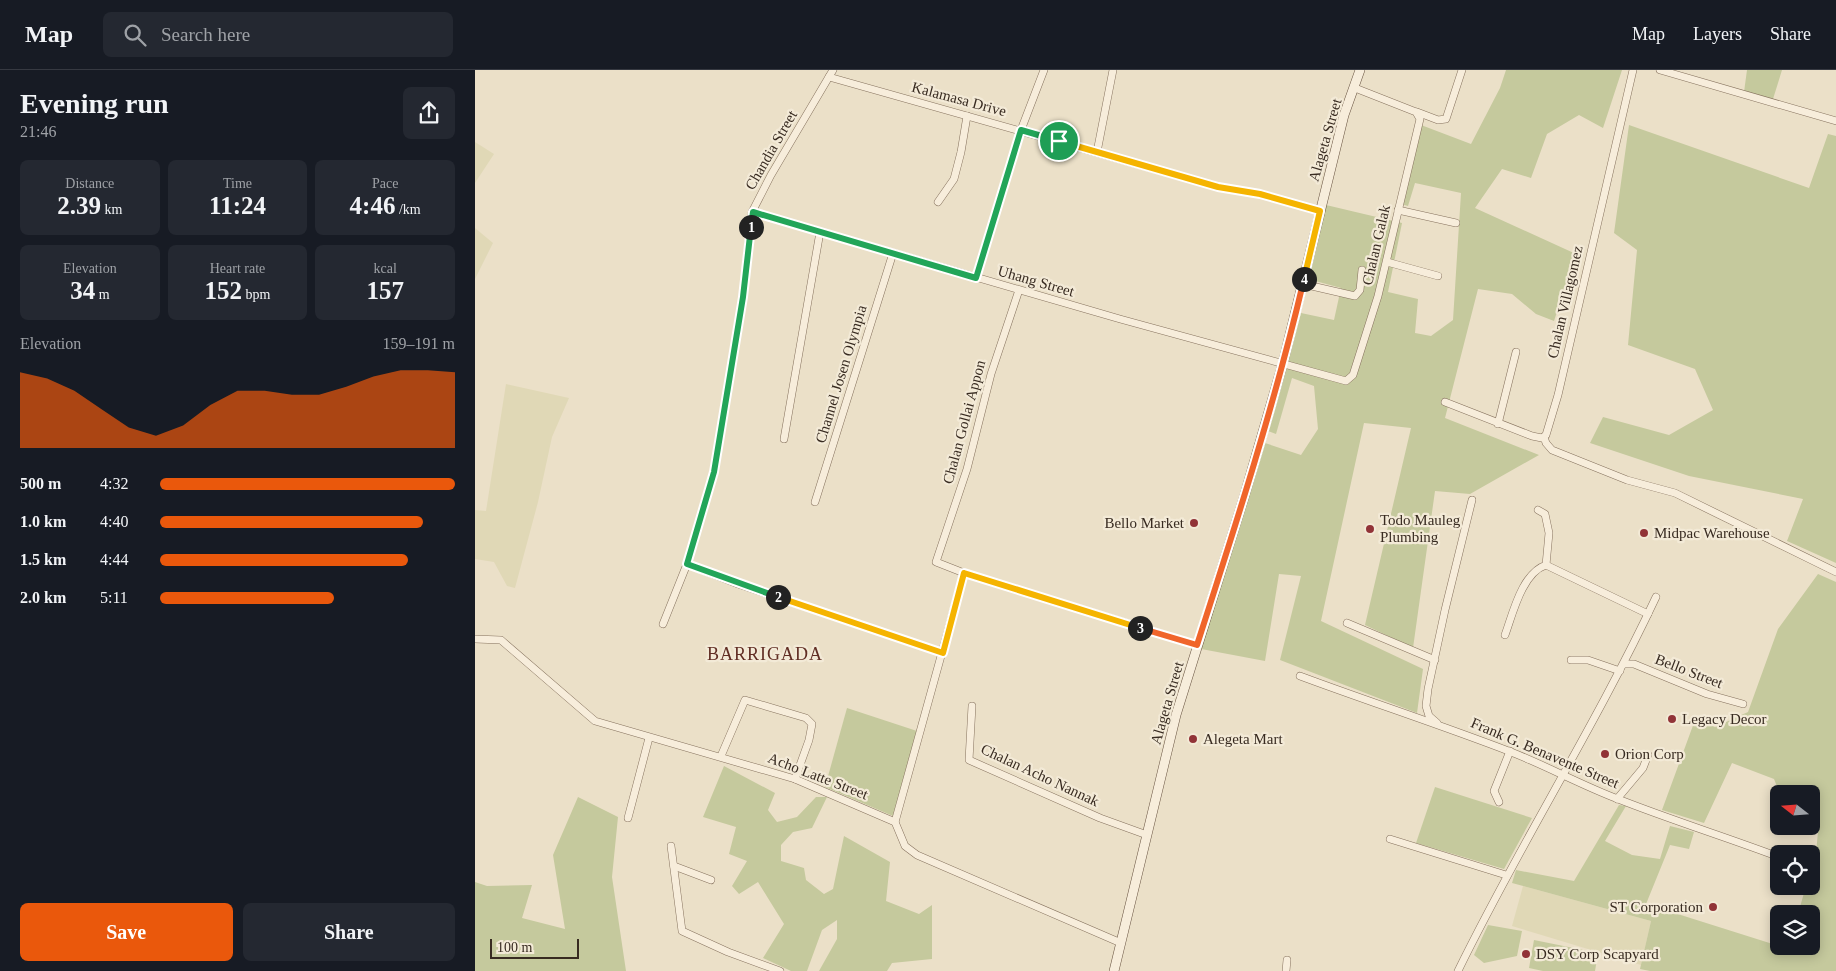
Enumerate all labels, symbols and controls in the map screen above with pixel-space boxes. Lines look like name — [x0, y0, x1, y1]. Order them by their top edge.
search box — [103, 12, 453, 57]
text: Map — [25, 21, 73, 47]
icon: search — [121, 21, 149, 49]
text: Search here — [161, 24, 250, 45]
text: Map — [1632, 24, 1665, 44]
text: Layers — [1693, 24, 1742, 44]
text: Share — [1770, 24, 1811, 44]
street label: Kalamasa Drive — [910, 79, 1008, 119]
button: share — [403, 87, 455, 139]
text: Evening run — [20, 88, 169, 119]
street label: Alageta Street — [1306, 96, 1345, 183]
street label: Chandia Street — [742, 107, 801, 192]
pin — [1038, 120, 1080, 162]
text: 21:46 — [20, 123, 56, 140]
icon: arrive — [1045, 127, 1073, 155]
text: Distance — [65, 176, 114, 191]
text: Time — [223, 176, 252, 191]
text: Pace — [372, 176, 398, 191]
text: 2.39 — [57, 192, 101, 219]
text: 11:24 — [209, 192, 266, 219]
text: 4:46 — [350, 192, 395, 219]
text: km — [101, 202, 122, 217]
text: /km — [395, 202, 421, 217]
street label: Chalan Galak — [1359, 203, 1393, 287]
pin: 1 — [739, 214, 763, 240]
text: 1 — [748, 220, 755, 235]
street label: Chalan Villagomez — [1544, 244, 1586, 360]
text: Elevation — [63, 261, 117, 276]
text: Heart rate — [210, 261, 265, 276]
text: kcal — [374, 261, 397, 276]
street label: Uhang Street — [996, 262, 1077, 300]
pin: 4 — [1291, 266, 1317, 292]
text: 4 — [1301, 272, 1308, 287]
text: 34 — [70, 277, 95, 304]
text: 152 — [205, 277, 242, 304]
text: 157 — [366, 277, 404, 304]
text: m — [95, 287, 110, 302]
text: bpm — [242, 287, 270, 302]
street label: Channel Josen Olympia — [812, 303, 870, 445]
text: Elevation — [20, 335, 81, 352]
text: 159–191 m — [383, 335, 455, 352]
street label: Chalan Gollai Appon — [940, 358, 988, 486]
text: 500 m — [20, 475, 61, 492]
text: 4:32 — [100, 475, 128, 492]
place label: Todo Mauleg Plumbing — [1380, 512, 1461, 545]
text: 1.0 km — [20, 513, 66, 530]
text: 4:40 — [100, 513, 128, 530]
place label: Bello Market — [1104, 515, 1185, 531]
marker: Bello Market — [1188, 517, 1200, 529]
marker: Todo Mauleg Plumbing — [1364, 523, 1376, 535]
place label: Midpac Warehouse — [1654, 525, 1770, 541]
marker: Midpac Warehouse — [1638, 527, 1650, 539]
text: 1.5 km — [20, 551, 66, 568]
text: 4:44 — [100, 551, 128, 568]
pin: 2 — [765, 584, 791, 610]
text: 2.0 km — [20, 589, 66, 606]
text: 5:11 — [100, 589, 128, 606]
text: 2 — [775, 590, 782, 605]
pin: 3 — [1127, 616, 1153, 640]
text: 3 — [1137, 621, 1144, 636]
district label: BARRIGADA — [707, 644, 823, 664]
street label: Bello Street — [1653, 651, 1726, 692]
street label: Alageta Street — [1148, 659, 1187, 746]
place label: Legacy Decor — [1682, 711, 1767, 727]
marker: Legacy Decor — [1666, 713, 1678, 725]
street label: Frank G. Benavente Street — [1469, 715, 1622, 792]
place label: Alegeta Mart — [1203, 731, 1283, 747]
marker: Alegeta Mart — [1187, 733, 1199, 745]
street label: Chalan Acho Nannak — [978, 741, 1102, 810]
place label: Orion Corp — [1615, 746, 1684, 762]
marker: Orion Corp — [1599, 748, 1611, 760]
street label: Acho Latte Street — [766, 750, 871, 803]
north arrow — [1770, 785, 1820, 835]
map controls — [1770, 785, 1820, 955]
button: locate — [1770, 845, 1820, 895]
place label: ST Corporation — [1610, 899, 1703, 915]
marker: ST Corporation — [1707, 901, 1719, 913]
button: Save — [20, 903, 233, 961]
button: Share — [243, 903, 455, 961]
button: layers — [1770, 905, 1820, 955]
scale bar — [490, 936, 579, 959]
text: 100 m — [497, 940, 532, 955]
place label: DSY Corp Scapyard — [1536, 946, 1659, 962]
marker: DSY Corp Scapyard — [1520, 948, 1532, 960]

